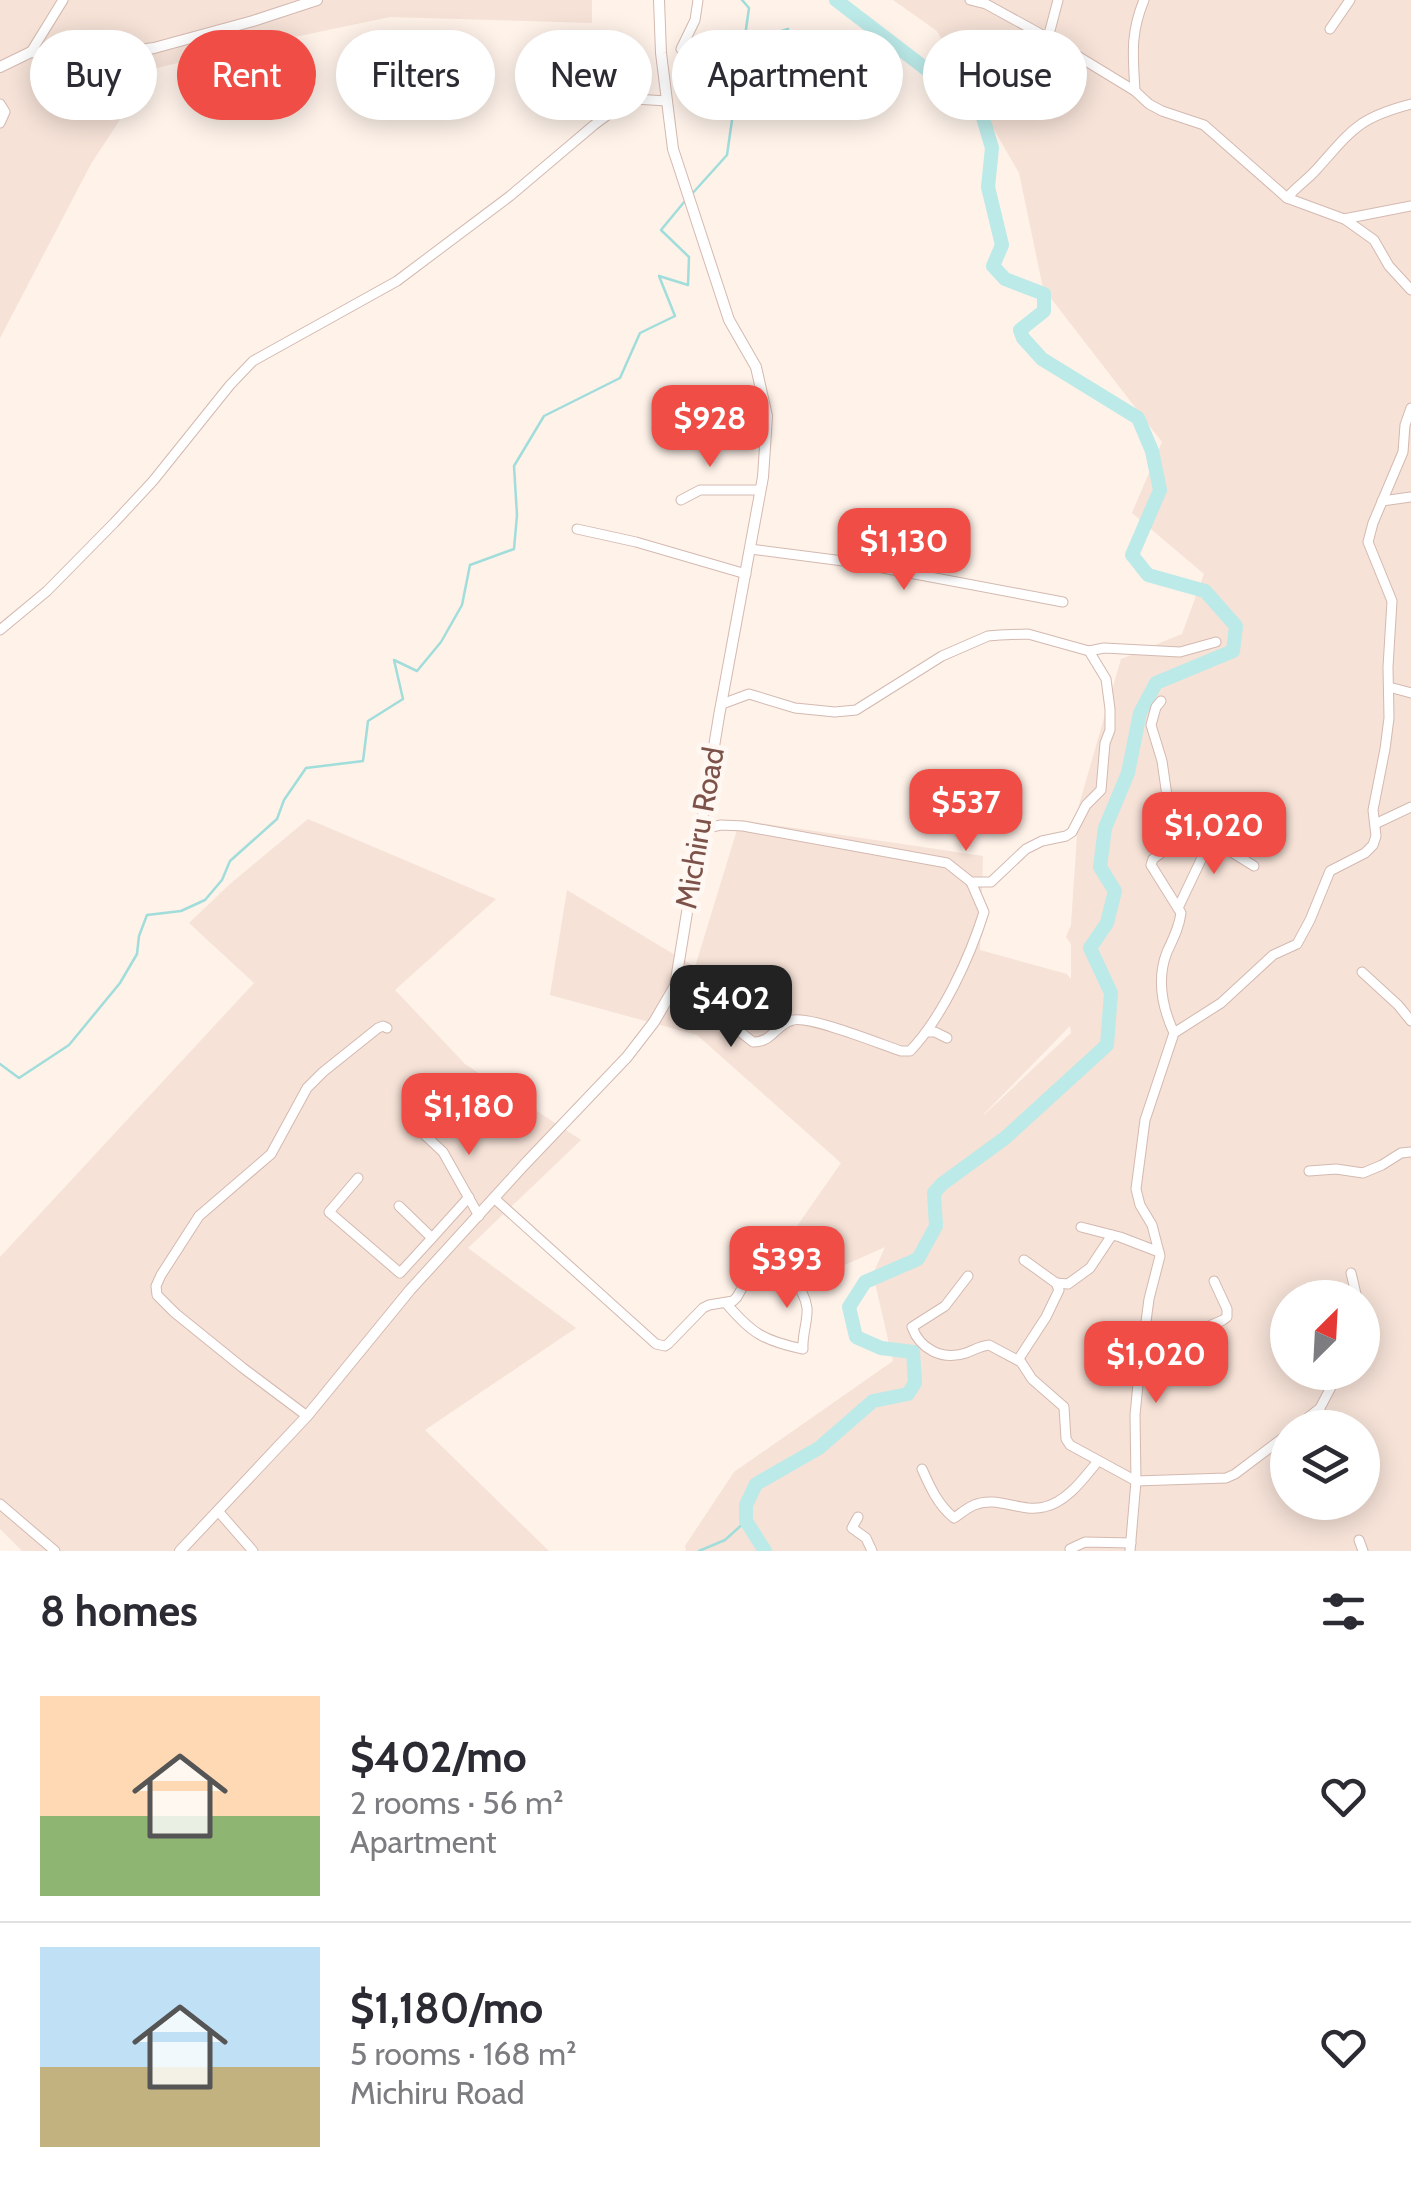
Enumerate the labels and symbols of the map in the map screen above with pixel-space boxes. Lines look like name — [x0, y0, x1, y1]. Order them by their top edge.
pin: $928 — [651, 385, 769, 470]
pin: $1,130 — [823, 508, 985, 593]
street label: Michiru Road — [667, 744, 732, 912]
pin: $537 — [907, 769, 1025, 854]
pin: $1,020 — [1133, 792, 1295, 877]
pin: $402 — [672, 965, 790, 1050]
pin: $1,180 — [388, 1073, 550, 1158]
pin: $393 — [728, 1226, 846, 1311]
north arrow — [1270, 1280, 1380, 1390]
pin: $1,020 — [1075, 1321, 1237, 1406]

